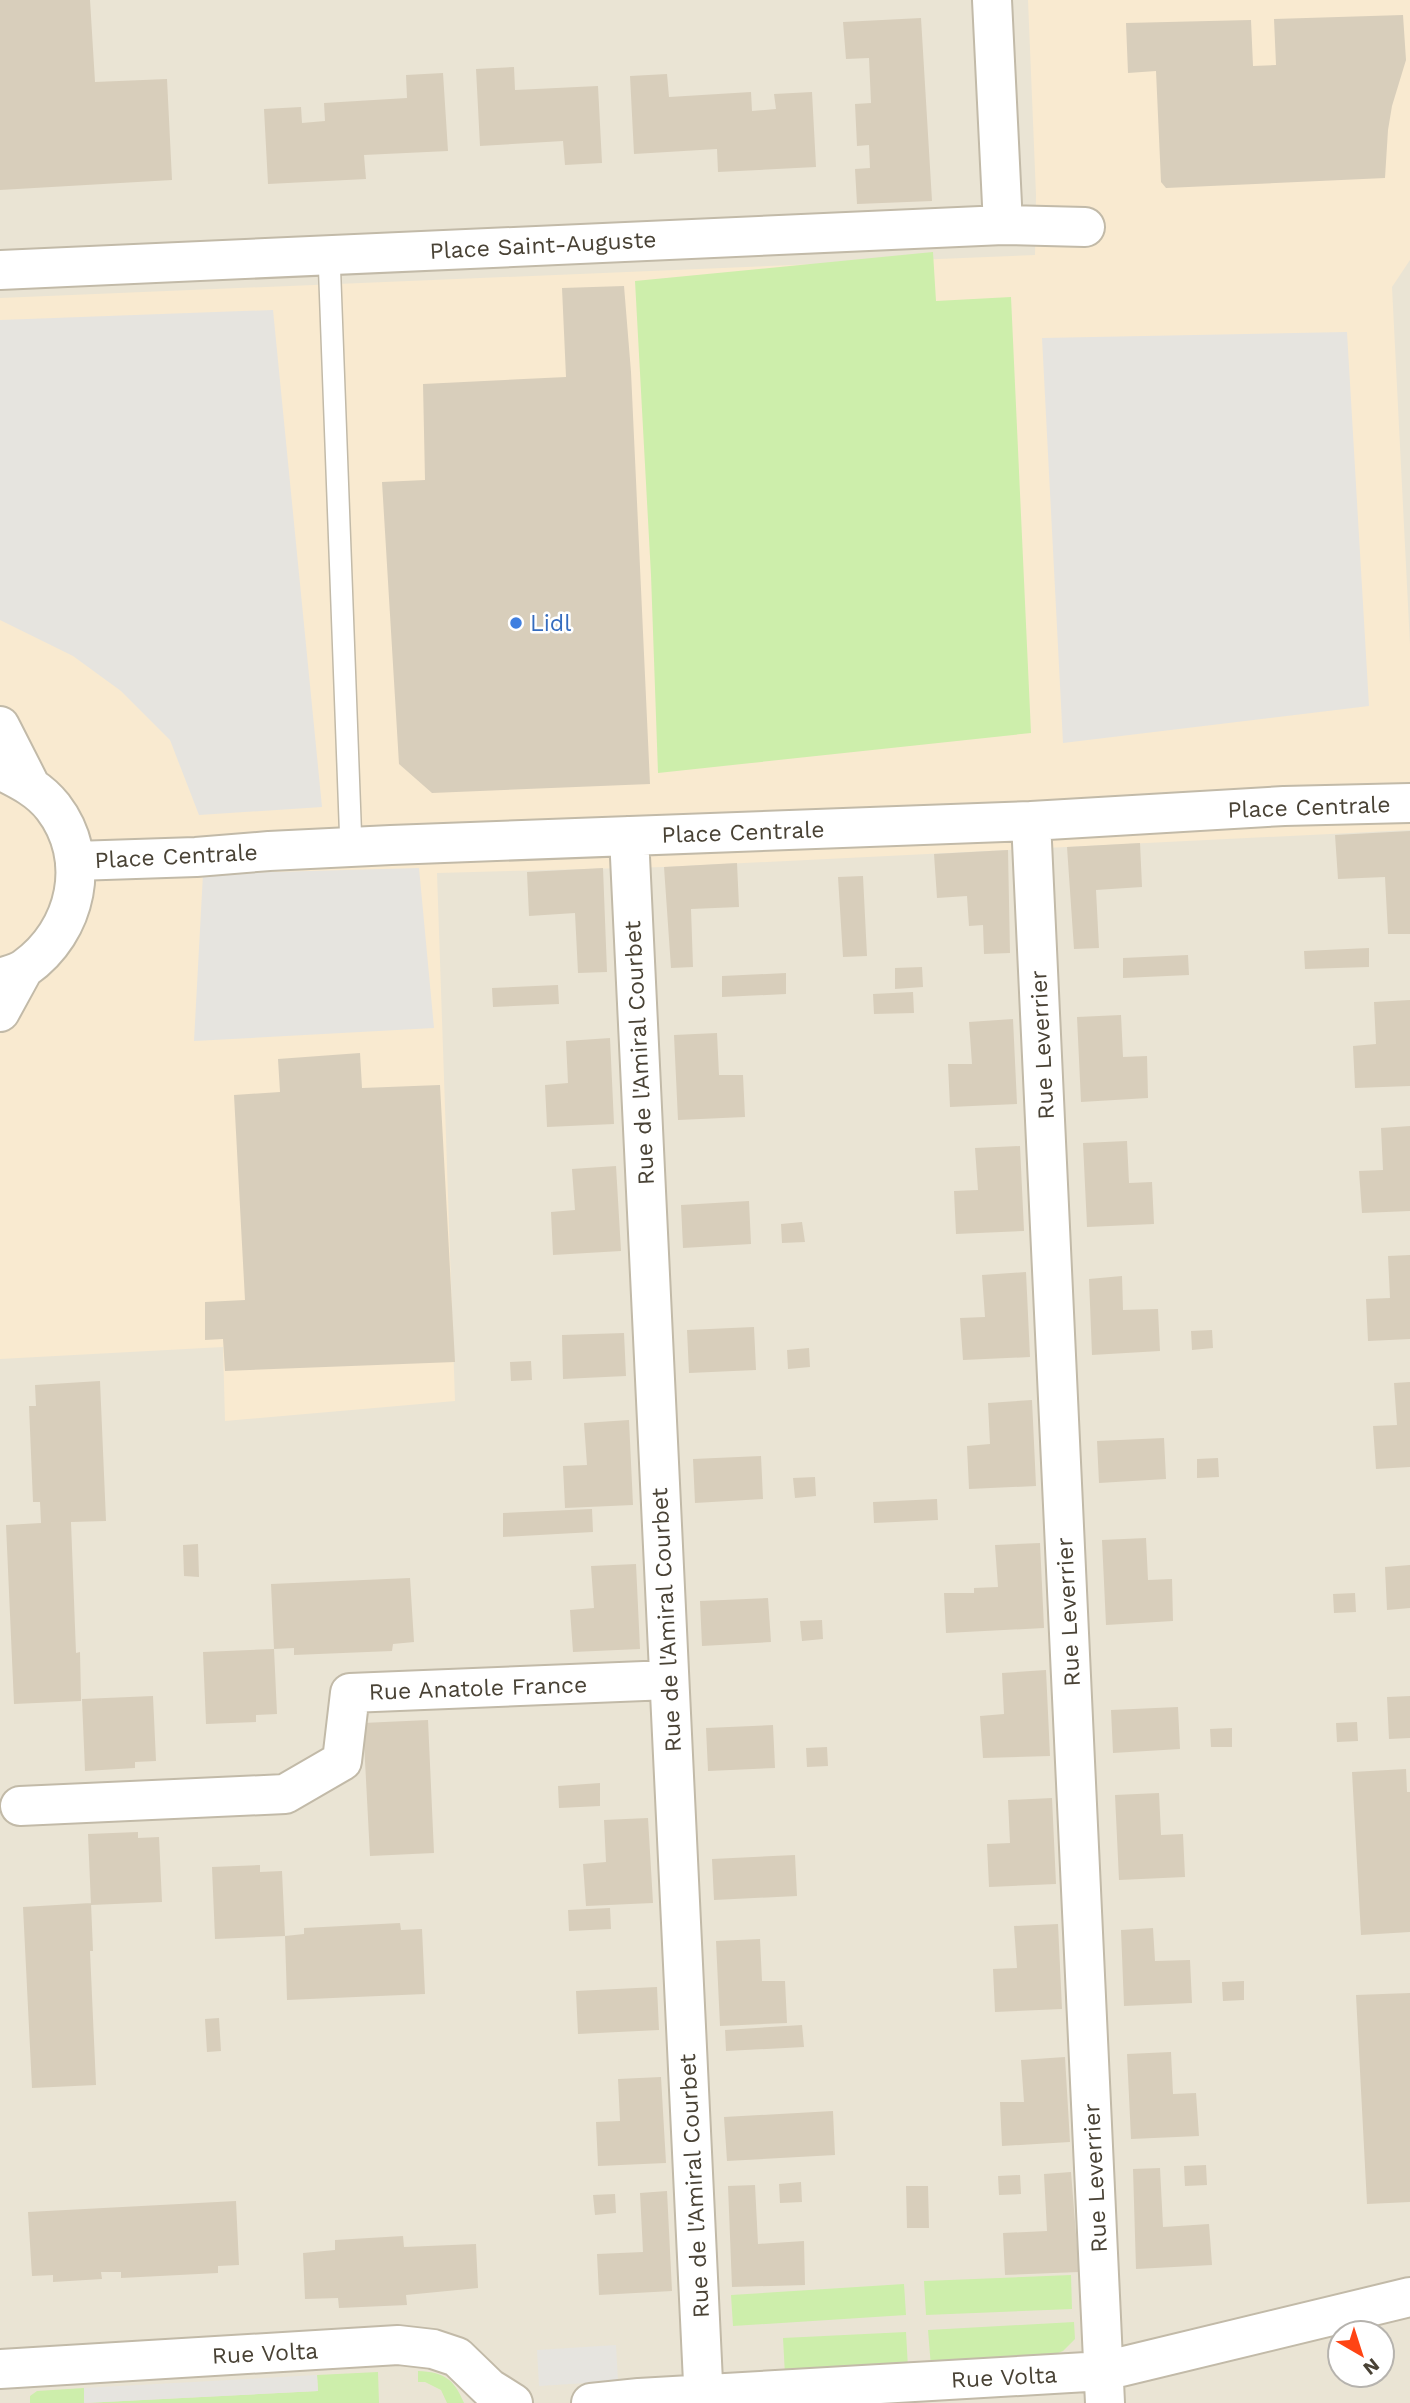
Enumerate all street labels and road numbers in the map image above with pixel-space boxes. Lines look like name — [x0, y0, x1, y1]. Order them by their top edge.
street label: Place Saint-Auguste — [429, 226, 657, 265]
street label: Place Centrale — [1227, 791, 1391, 824]
street label: Place Centrale — [661, 816, 825, 849]
street label: Place Centrale — [94, 839, 258, 874]
street label: Rue de l'Amiral Courbet — [619, 920, 660, 1186]
street label: Rue Leverrier — [1025, 970, 1060, 1120]
street label: Rue de l'Amiral Courbet — [646, 1487, 687, 1753]
street label: Rue Leverrier — [1051, 1537, 1086, 1687]
street label: Rue Anatole France — [368, 1671, 588, 1706]
street label: Rue de l'Amiral Courbet — [674, 2053, 715, 2319]
street label: Rue Leverrier — [1078, 2103, 1113, 2253]
street label: Rue Volta — [211, 2337, 319, 2370]
street label: Rue Volta — [950, 2361, 1058, 2394]

